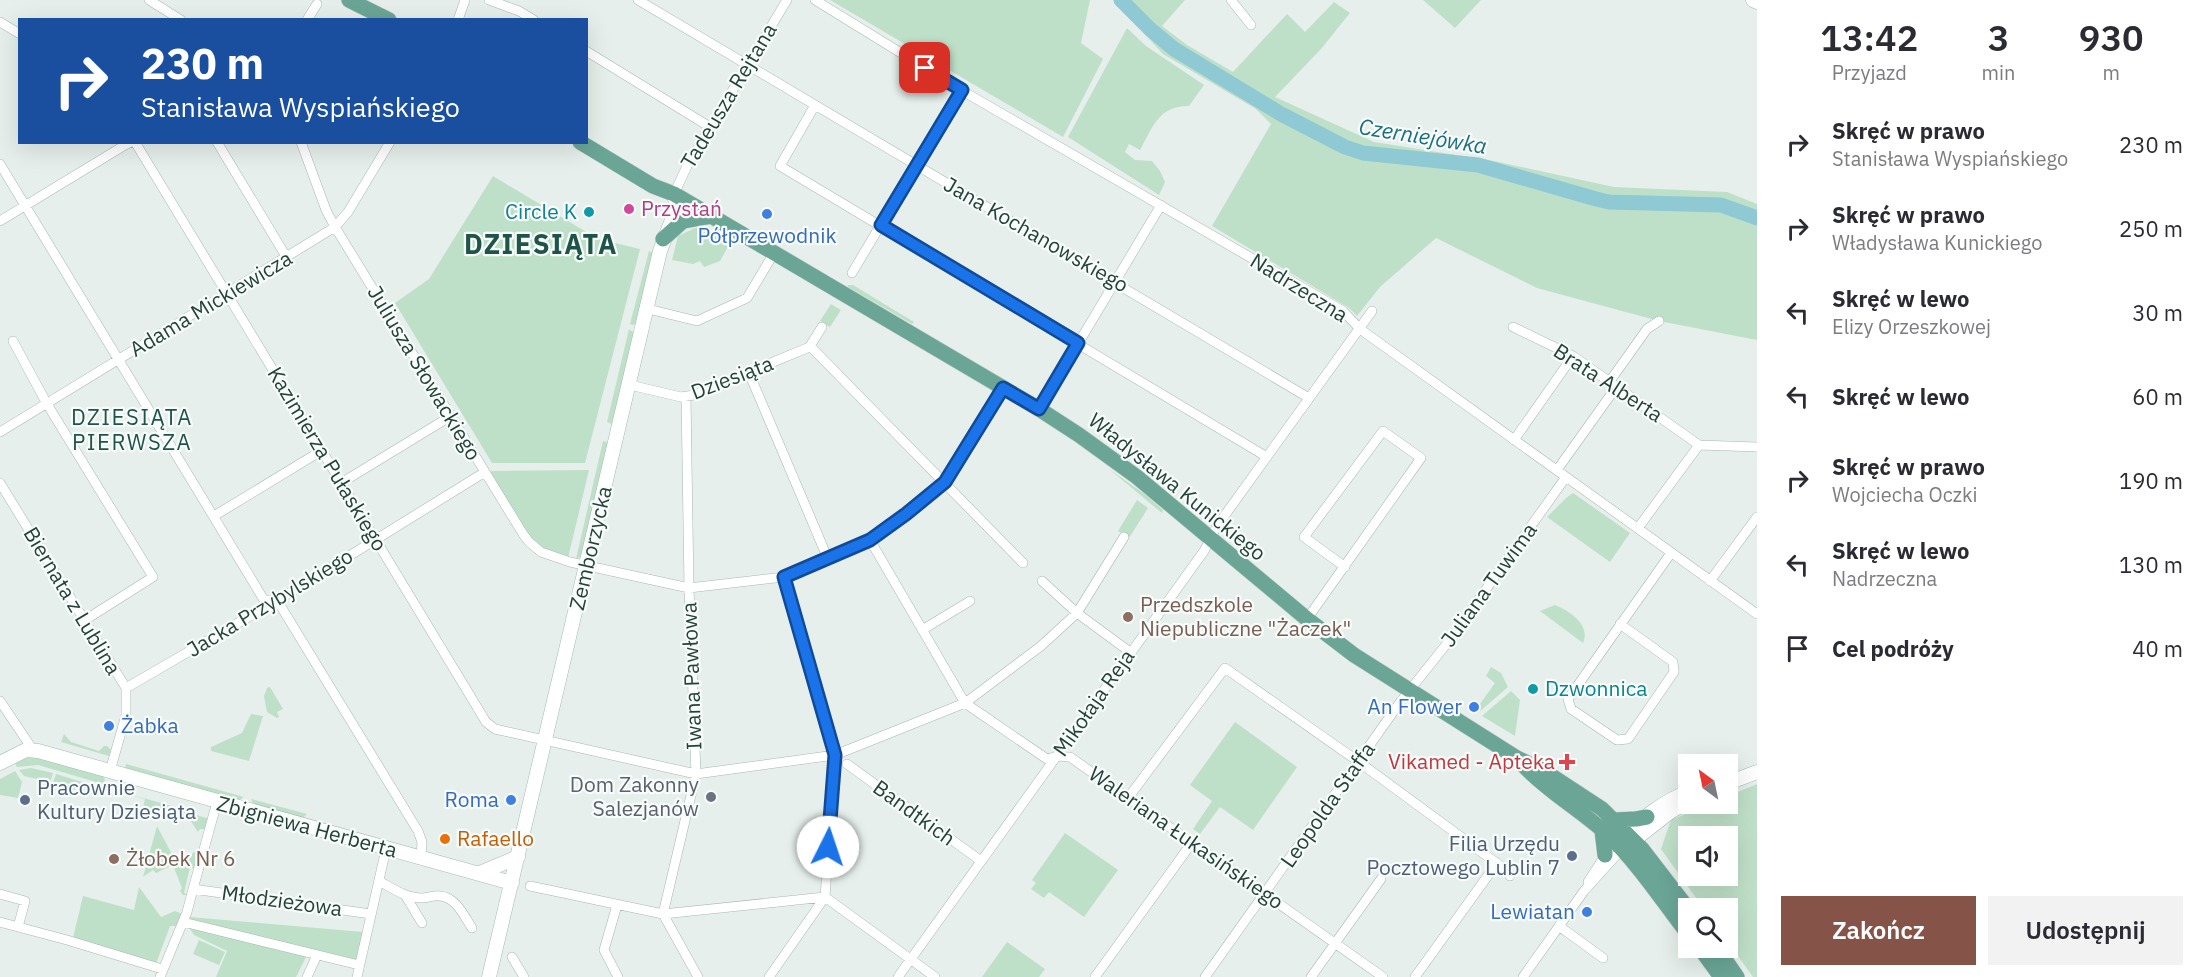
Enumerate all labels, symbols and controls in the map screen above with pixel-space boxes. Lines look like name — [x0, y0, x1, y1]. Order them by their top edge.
text: 13:42 — [1820, 14, 1918, 61]
text: 3 — [1988, 14, 2009, 61]
text: 930 — [2079, 14, 2144, 61]
street label: Tadeusza Rejtana — [674, 18, 783, 173]
text: 230 m — [141, 36, 264, 91]
icon: right — [42, 42, 120, 120]
pin — [899, 42, 950, 93]
icon: arrive — [908, 51, 941, 84]
text: Przyjazd — [1832, 59, 1907, 86]
text: min — [1982, 59, 2015, 86]
text: m — [2102, 59, 2120, 86]
text: Stanisława Wyspiańskiego — [141, 89, 460, 124]
water label: Czerniejówka — [1357, 111, 1489, 160]
text: Skręć w prawo — [1832, 116, 1985, 145]
icon: right — [1781, 128, 1814, 161]
text: 230 m — [2119, 130, 2183, 159]
text: Stanisława Wyspiańskiego — [1832, 145, 2068, 172]
street label: Jana Kochanowskiego — [939, 170, 1134, 298]
place label: Przystań — [641, 194, 722, 222]
place label: Circle K — [505, 197, 577, 225]
text: Skręć w prawo — [1832, 200, 1985, 229]
marker: Przystań — [622, 202, 636, 216]
marker: Circle K — [582, 205, 596, 219]
marker: Półprzewodnik — [760, 207, 774, 221]
icon: right — [1781, 212, 1814, 245]
text: 250 m — [2119, 214, 2183, 243]
place label: Półprzewodnik — [698, 221, 836, 249]
district label: DZIESIĄTA — [464, 226, 618, 261]
text: Władysława Kunickiego — [1832, 229, 2042, 256]
street label: Adama Mickiewicza — [124, 244, 297, 363]
street label: Nadrzeczna — [1245, 246, 1354, 328]
street label: Juliusza Słowackiego — [361, 280, 488, 465]
text: Skręć w lewo — [1832, 284, 1969, 313]
icon: left — [1781, 296, 1814, 329]
text: 30 m — [2132, 298, 2183, 327]
text: Elizy Orzeszkowej — [1832, 313, 1991, 340]
street label: Brata Alberta — [1548, 336, 1669, 428]
street label: Dziesiąta — [687, 349, 777, 406]
street label: Kazimierza Pułaskiego — [262, 361, 394, 556]
icon: left — [1781, 380, 1814, 413]
text: Skręć w lewo — [1832, 382, 1969, 411]
text: 60 m — [2132, 382, 2183, 411]
district label: DZIESIĄTA PIERWSZA — [71, 402, 193, 456]
street label: Władysława Kunickiego — [1083, 406, 1272, 567]
text: Skręć w prawo — [1832, 452, 1985, 481]
icon: right — [1781, 464, 1814, 497]
text: 190 m — [2119, 466, 2183, 495]
text: Wojciecha Oczki — [1832, 481, 1978, 508]
street label: Zemborzycka — [562, 483, 618, 613]
street label: Juliana Tuwima — [1434, 517, 1543, 652]
street label: Biernata z Lublina — [18, 521, 128, 680]
text: Skręć w lewo — [1832, 536, 1969, 565]
street label: Jacka Przybylskiego — [181, 541, 358, 663]
icon: left — [1781, 548, 1814, 581]
text: 130 m — [2119, 550, 2183, 579]
text: Nadrzeczna — [1832, 565, 1937, 592]
place label: Przedszkole Niepubliczne "Żaczek" — [1140, 590, 1351, 642]
street label: Iwana Pawłowa — [674, 602, 708, 751]
marker: Przedszkole Niepubliczne "Żaczek" — [1121, 610, 1135, 624]
icon: arrive — [1781, 632, 1814, 665]
text: Cel podróży — [1832, 634, 1954, 663]
text: 40 m — [2132, 634, 2183, 663]
street label: Mikołaja Reja — [1046, 643, 1140, 761]
place label: Dzwonnica — [1545, 674, 1648, 702]
marker: Dzwonnica — [1526, 682, 1540, 696]
place label: An Flower — [1367, 692, 1462, 720]
marker: An Flower — [1467, 700, 1481, 714]
place label: Żabka — [121, 711, 179, 739]
marker: Żabka — [102, 719, 116, 733]
street label: Leopolda Staffa — [1273, 736, 1381, 873]
place label: Vikamed - Apteka — [1388, 747, 1555, 775]
north arrow — [1678, 754, 1738, 814]
map controls — [1678, 754, 1738, 958]
marker: Vikamed - Apteka — [1560, 755, 1574, 769]
street label: Waleriana Łukasińskiego — [1084, 759, 1290, 915]
place label: Dom Zakonny Salezjanów — [570, 770, 700, 822]
place label: Pracownie Kultury Dziesiąta — [37, 773, 196, 825]
street label: Bandtkich — [868, 773, 961, 852]
place label: Roma — [445, 785, 499, 813]
street label: Zbigniewa Herberta — [214, 788, 401, 864]
marker: Dom Zakonny Salezjanów — [704, 790, 718, 804]
marker: Pracownie Kultury Dziesiąta — [18, 793, 32, 807]
marker: Roma — [504, 793, 518, 807]
position arrow — [796, 815, 860, 879]
place label: Rafaello — [457, 824, 534, 852]
button: sound — [1678, 826, 1738, 886]
place label: Filia Urzędu Pocztowego Lublin 7 — [1367, 829, 1560, 881]
marker: Rafaello — [438, 832, 452, 846]
place label: Żłobek Nr 6 — [126, 844, 236, 872]
marker: Filia Urzędu Pocztowego Lublin 7 — [1565, 849, 1579, 863]
marker: Żłobek Nr 6 — [107, 852, 121, 866]
street label: Młodzieżowa — [220, 878, 344, 922]
button: Zakończ — [1781, 896, 1976, 965]
button: Udostępnij — [1988, 896, 2183, 965]
place label: Lewiatan — [1490, 897, 1575, 925]
button: search — [1678, 898, 1738, 958]
marker: Lewiatan — [1580, 905, 1594, 919]

